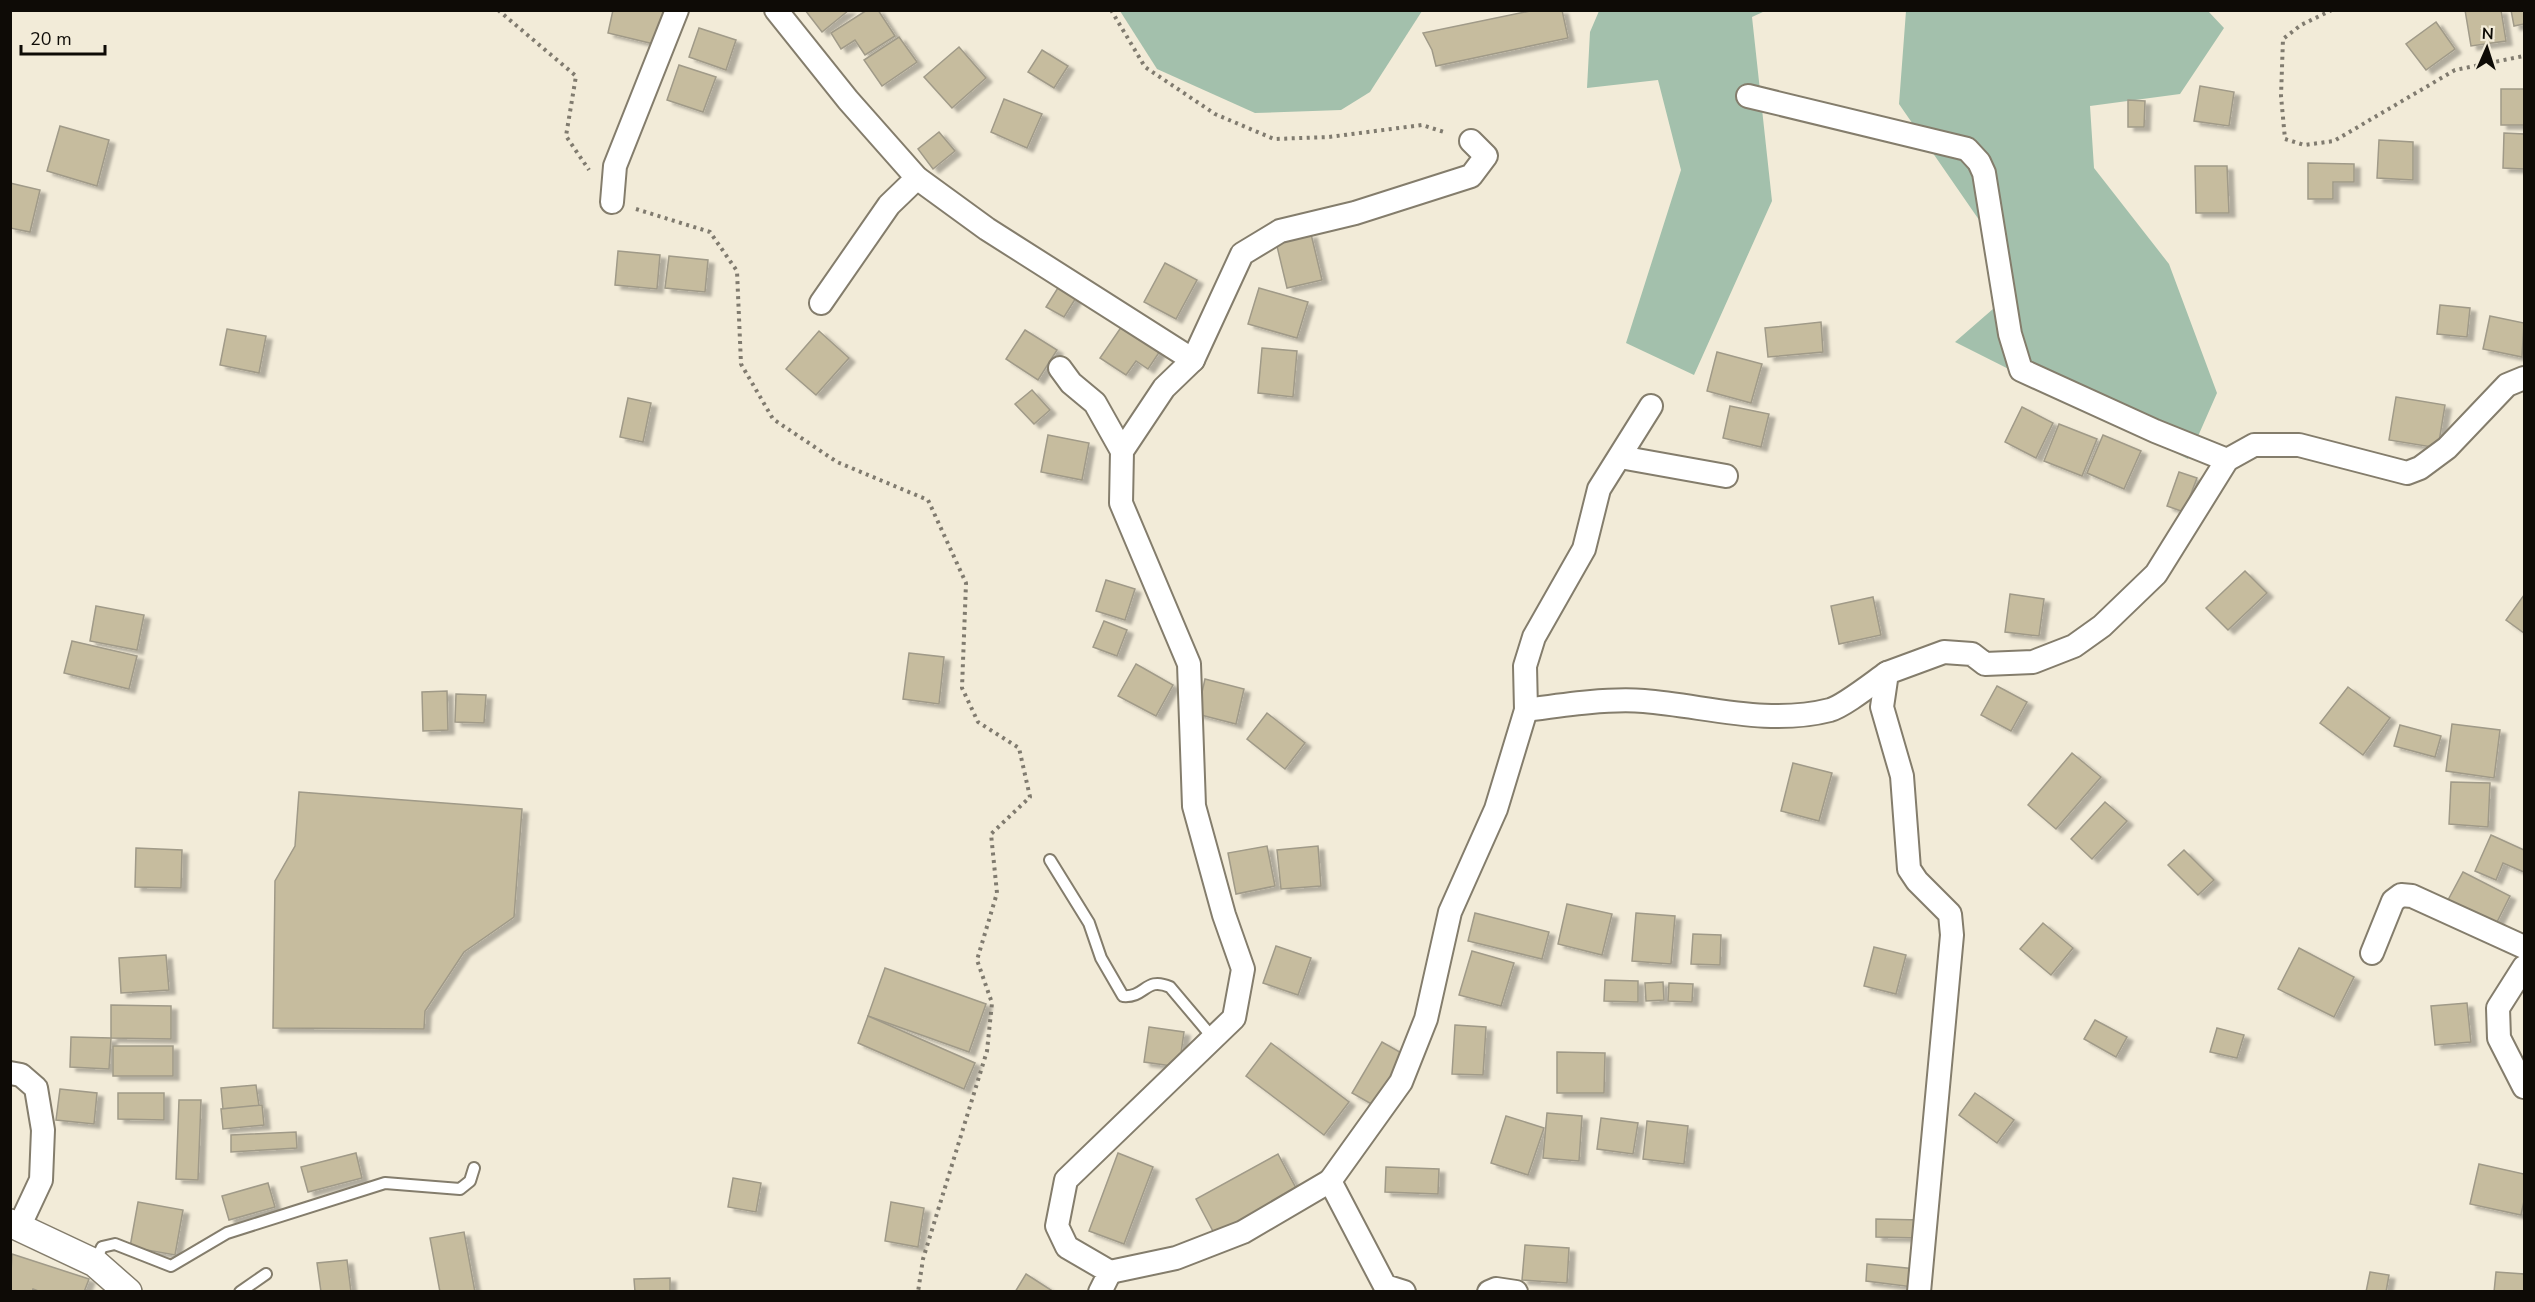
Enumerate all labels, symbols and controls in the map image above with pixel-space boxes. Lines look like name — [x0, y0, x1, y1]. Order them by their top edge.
scale bar — [21, 18, 105, 56]
north arrow — [2457, 18, 2517, 78]
text: N — [2481, 23, 2494, 45]
text: 20 m — [30, 27, 72, 51]

